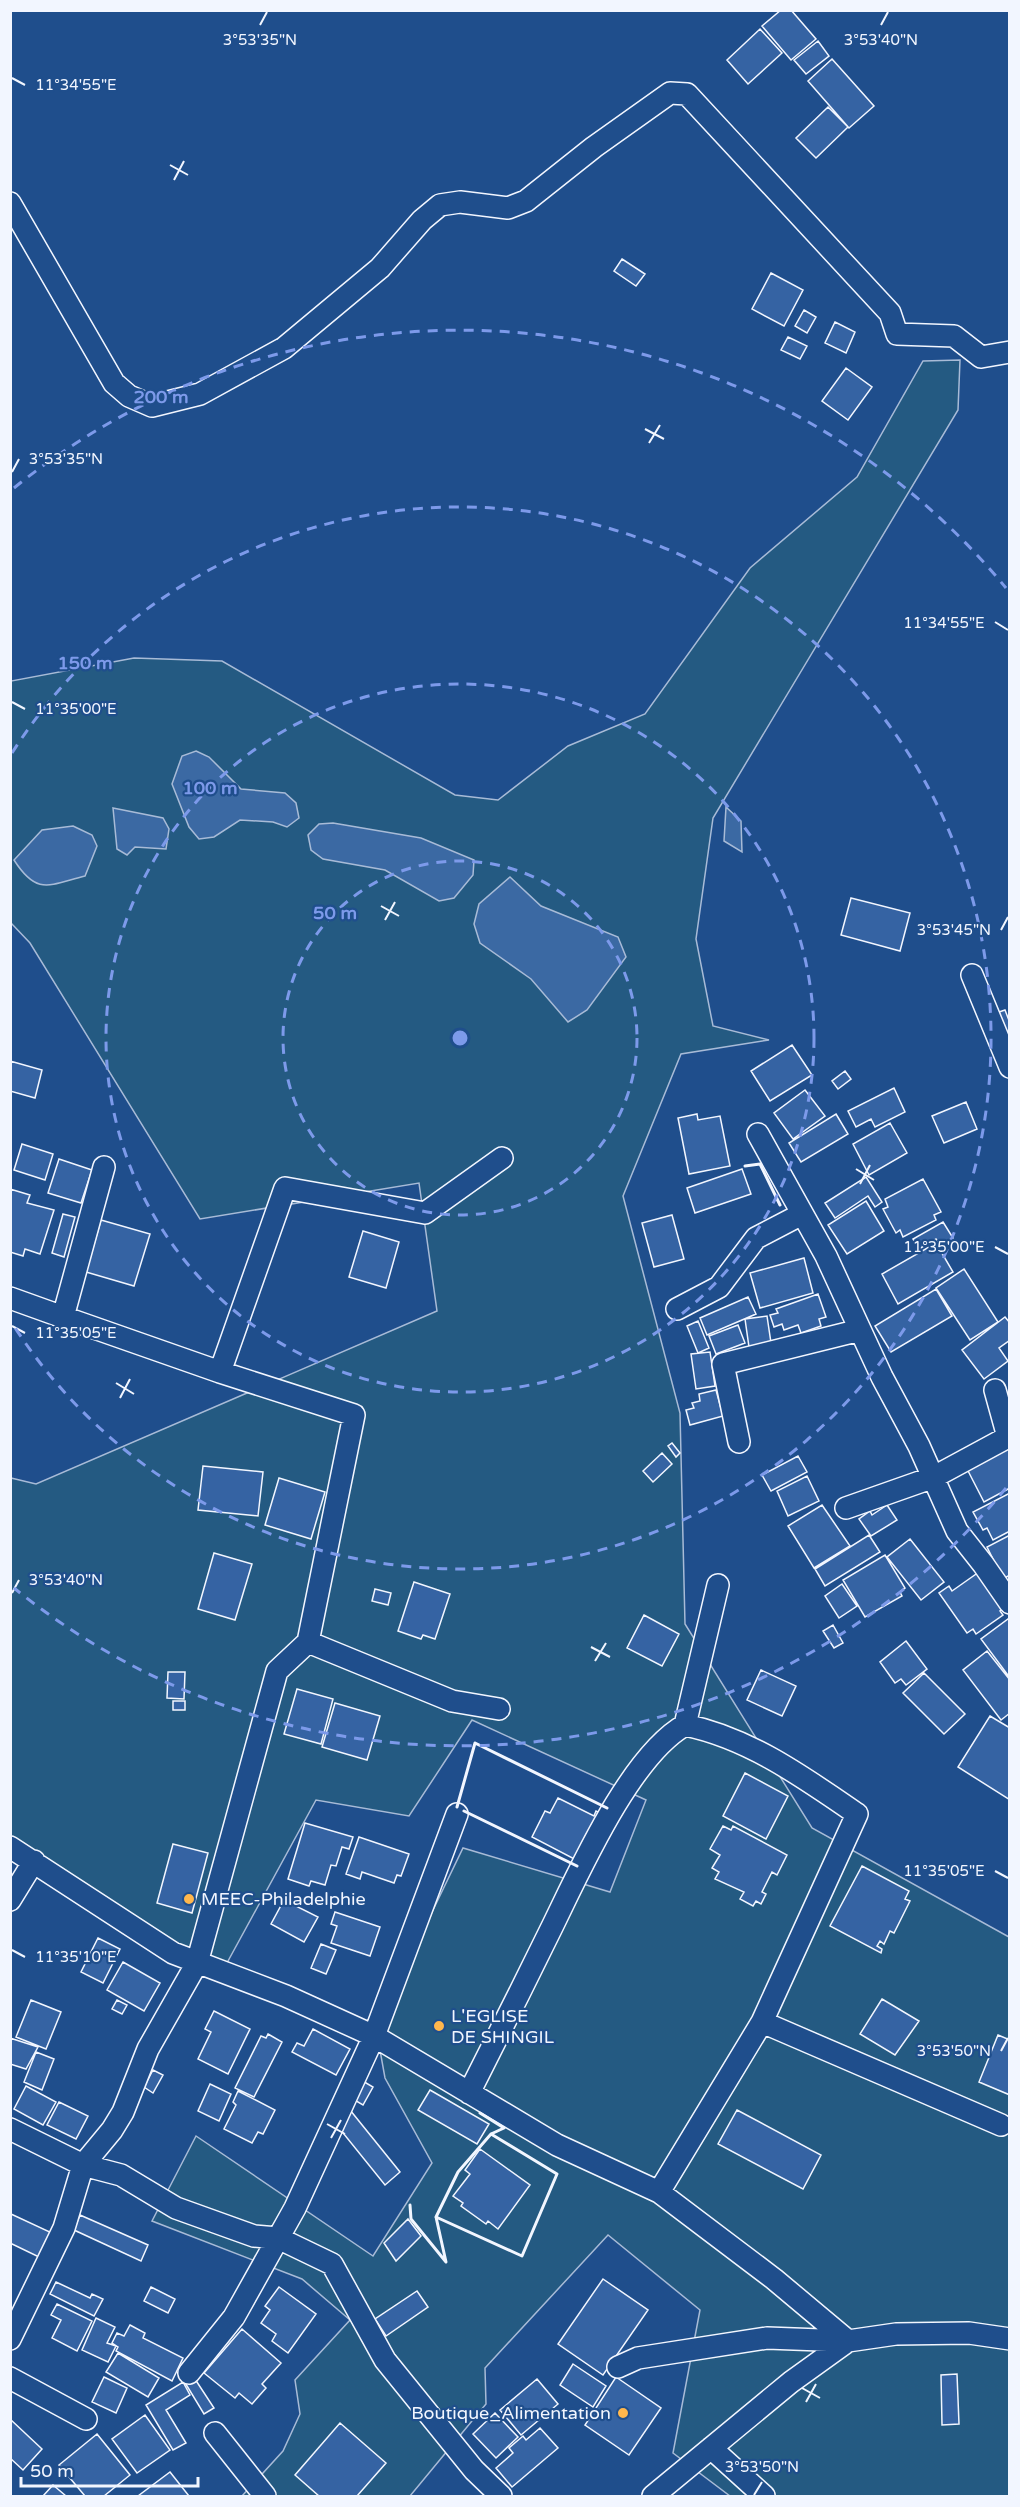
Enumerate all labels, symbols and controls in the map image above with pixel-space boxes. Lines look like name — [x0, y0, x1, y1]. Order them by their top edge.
text: 3°53'35"N — [223, 31, 297, 49]
text: 3°53'40"N — [844, 31, 918, 49]
text: 11°34'55"E — [35, 76, 117, 94]
text: 200 m — [133, 386, 189, 408]
text: 3°53'35"N — [29, 450, 103, 468]
text: 11°34'55"E — [903, 614, 985, 632]
text: 150 m — [57, 652, 113, 674]
text: 11°35'00"E — [35, 700, 117, 718]
text: 100 m — [182, 777, 238, 799]
text: 50 m — [313, 902, 357, 924]
text: 3°53'45"N — [917, 921, 991, 939]
centre of rings — [450, 1028, 470, 1048]
text: 11°35'00"E — [903, 1238, 985, 1256]
text: 11°35'05"E — [35, 1324, 117, 1342]
text: 3°53'40"N — [29, 1571, 103, 1589]
text: 11°35'05"E — [903, 1862, 985, 1880]
place label: MEEC-Philadelphie — [201, 1888, 366, 1910]
marker: MEEC-Philadelphie — [182, 1892, 196, 1906]
text: 11°35'10"E — [35, 1948, 117, 1966]
place label: L'EGLISE DE SHINGIL — [451, 2005, 555, 2048]
marker: L'EGLISE DE SHINGIL — [432, 2019, 446, 2033]
text: 3°53'50"N — [917, 2042, 991, 2060]
place label: Boutique_Alimentation — [411, 2402, 611, 2424]
marker: Boutique_Alimentation — [616, 2406, 630, 2420]
scale bar — [21, 2450, 198, 2488]
text: 3°53'50"N — [725, 2458, 799, 2476]
text: 50 m — [30, 2460, 74, 2482]

